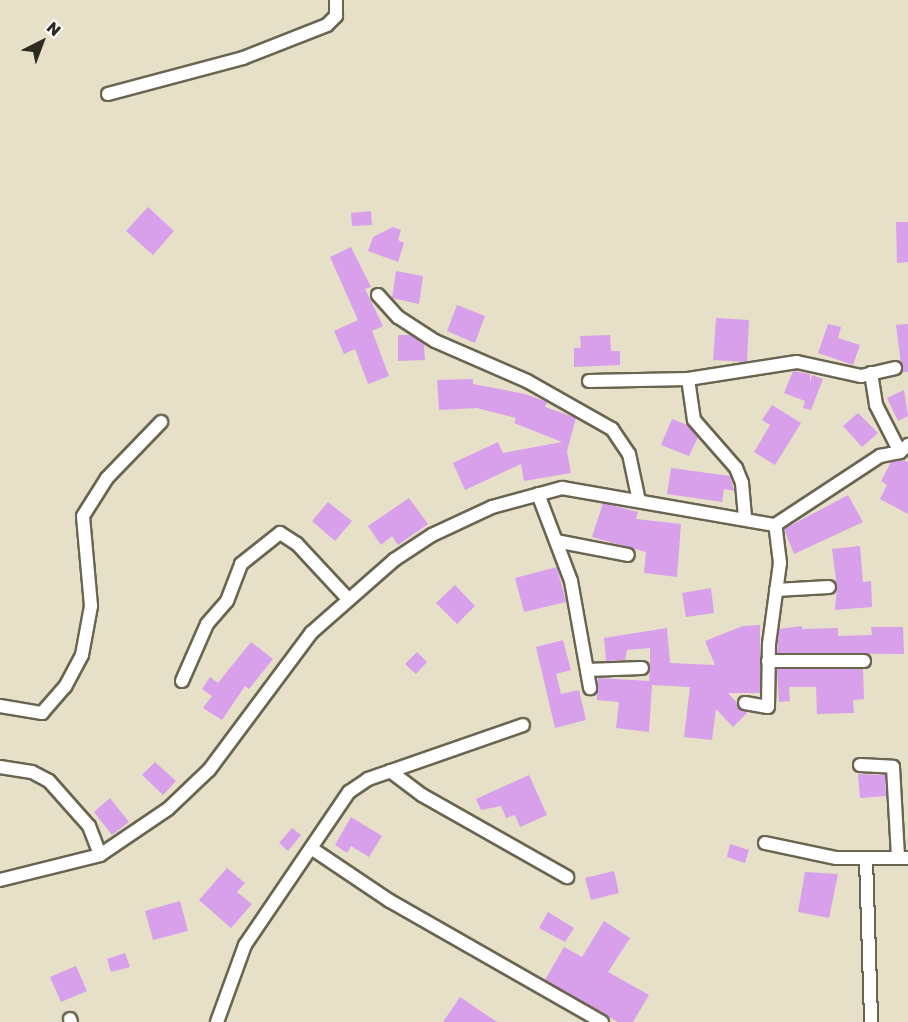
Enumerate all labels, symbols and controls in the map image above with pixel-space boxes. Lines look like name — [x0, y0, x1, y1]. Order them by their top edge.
north arrow — [12, 12, 72, 72]
text: N — [43, 17, 65, 40]

